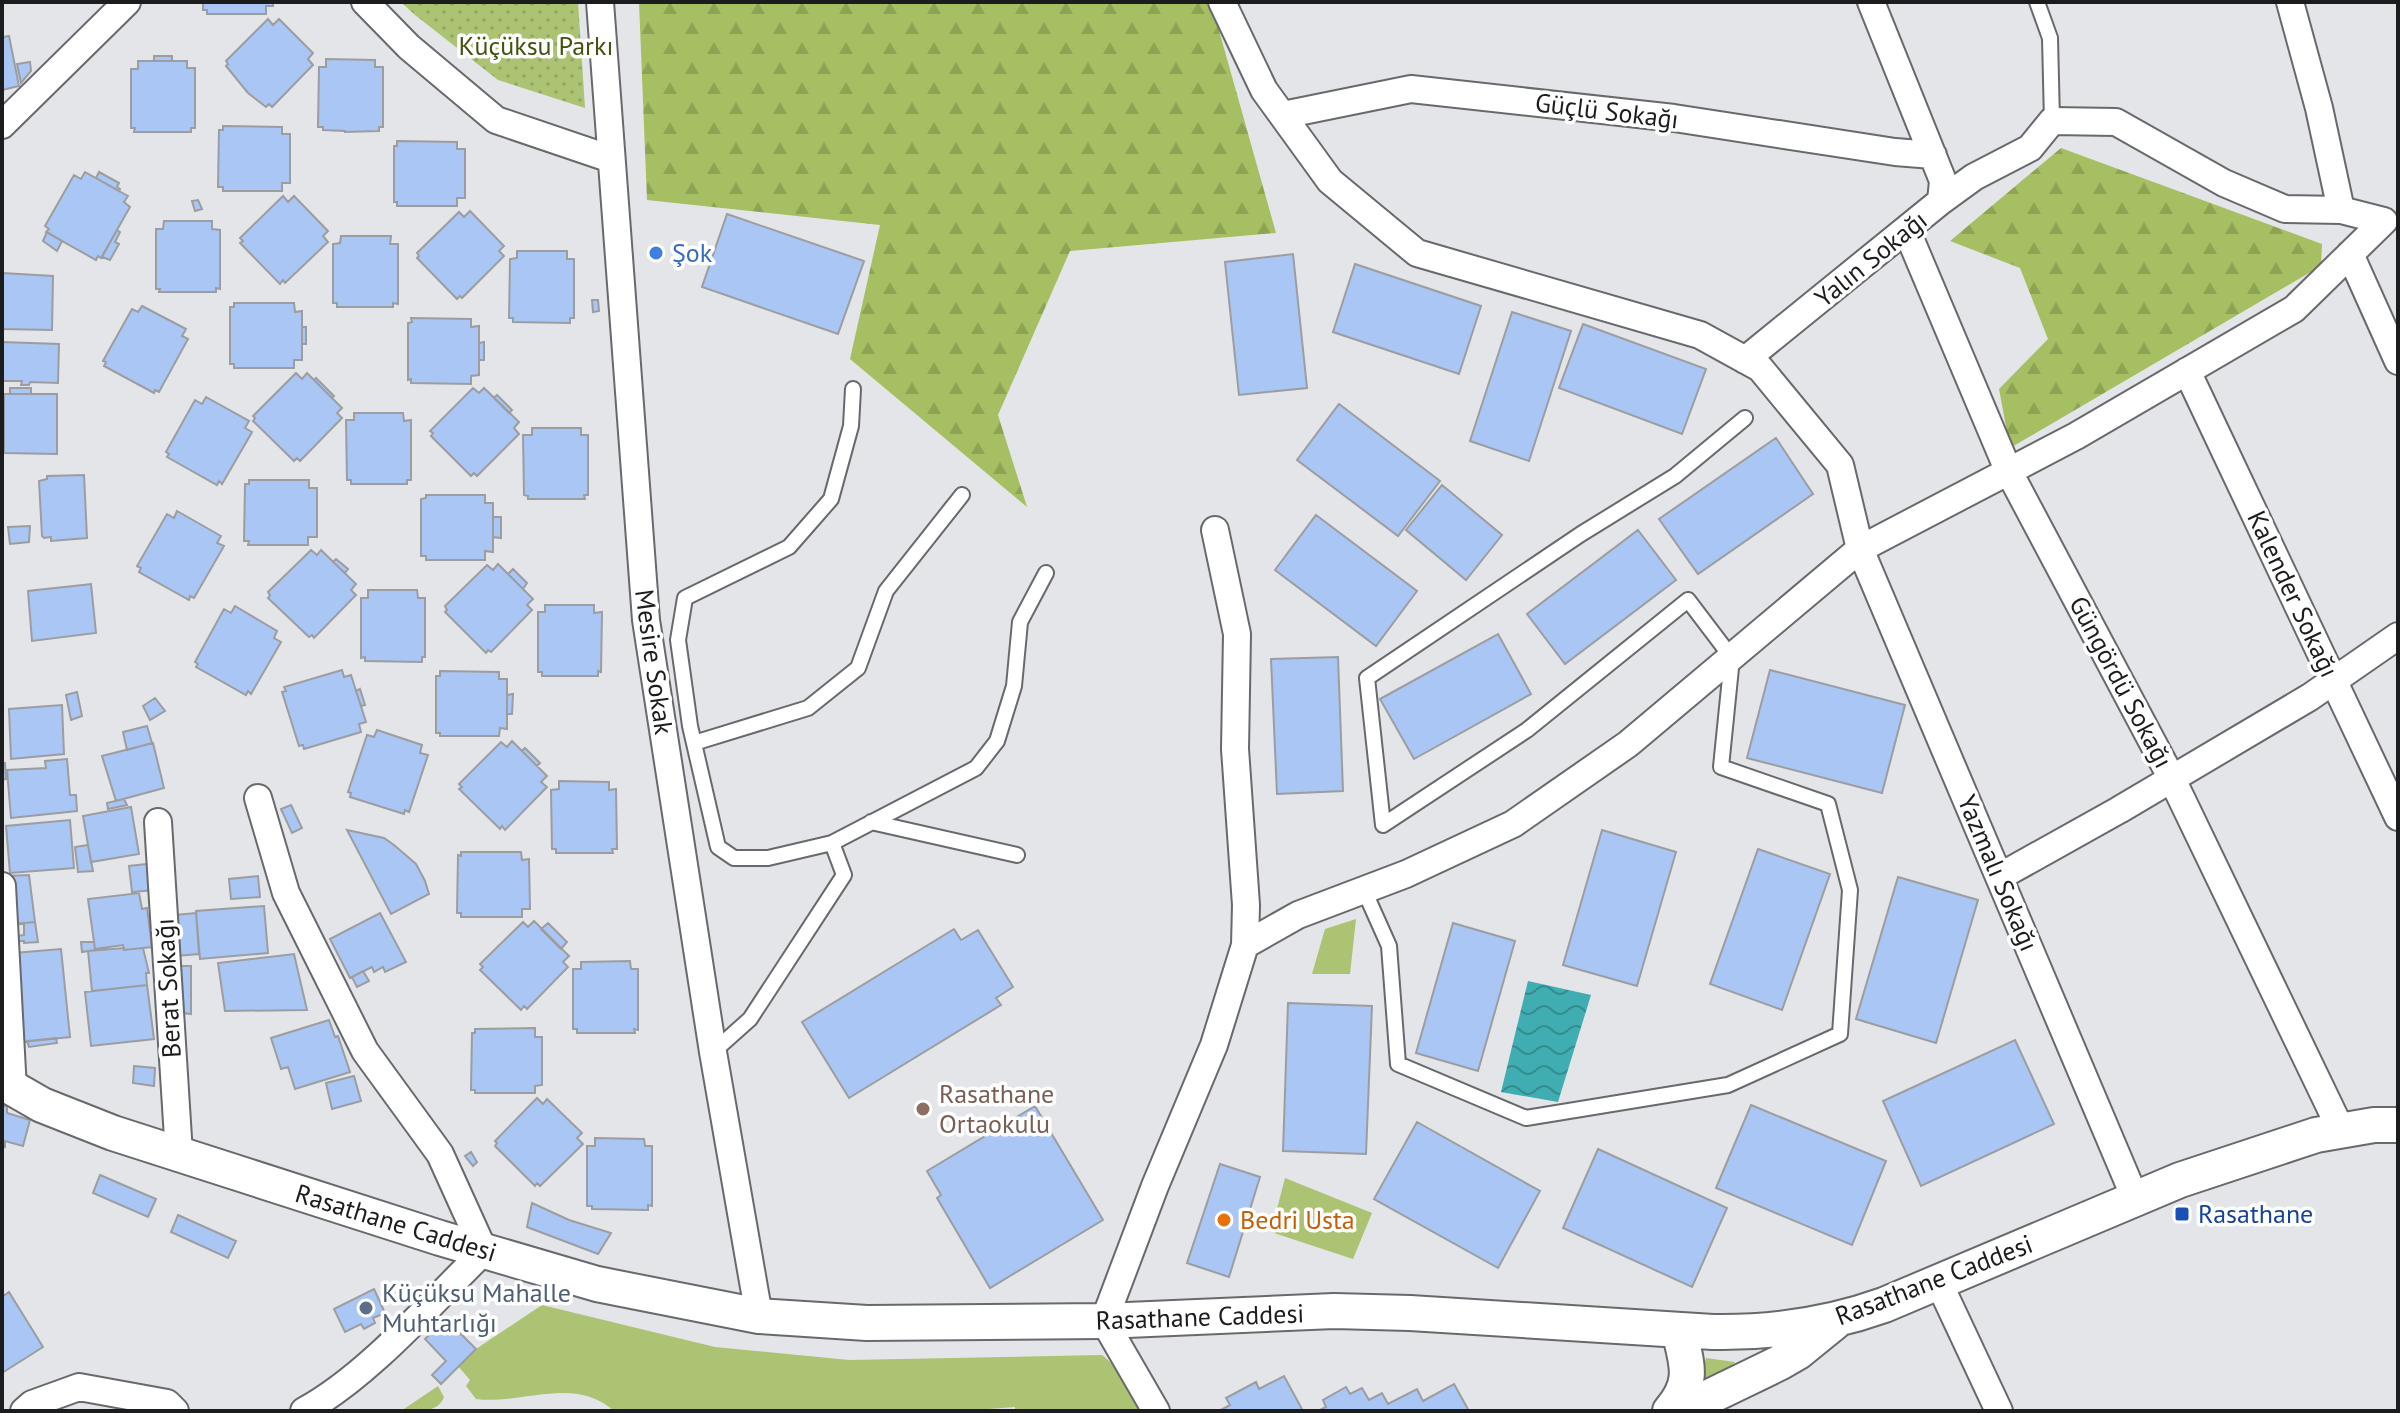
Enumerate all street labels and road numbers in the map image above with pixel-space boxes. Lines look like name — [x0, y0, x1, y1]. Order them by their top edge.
street label: Güçlü Sokağı — [1533, 85, 1681, 136]
street label: Yalın Sokağı — [1808, 203, 1934, 314]
street label: Kalender Sokağı — [2240, 505, 2346, 682]
street label: Mesire Sokak — [628, 587, 681, 737]
street label: Güngördü Sokağı — [2062, 590, 2181, 773]
street label: Yazmalı Sokağı — [1951, 790, 2046, 956]
street label: Berat Sokağı — [147, 917, 188, 1059]
street label: Rasathane Caddesi — [292, 1176, 501, 1269]
street label: Rasathane Caddesi — [1831, 1227, 2037, 1332]
street label: Rasathane Caddesi — [1095, 1296, 1305, 1337]

